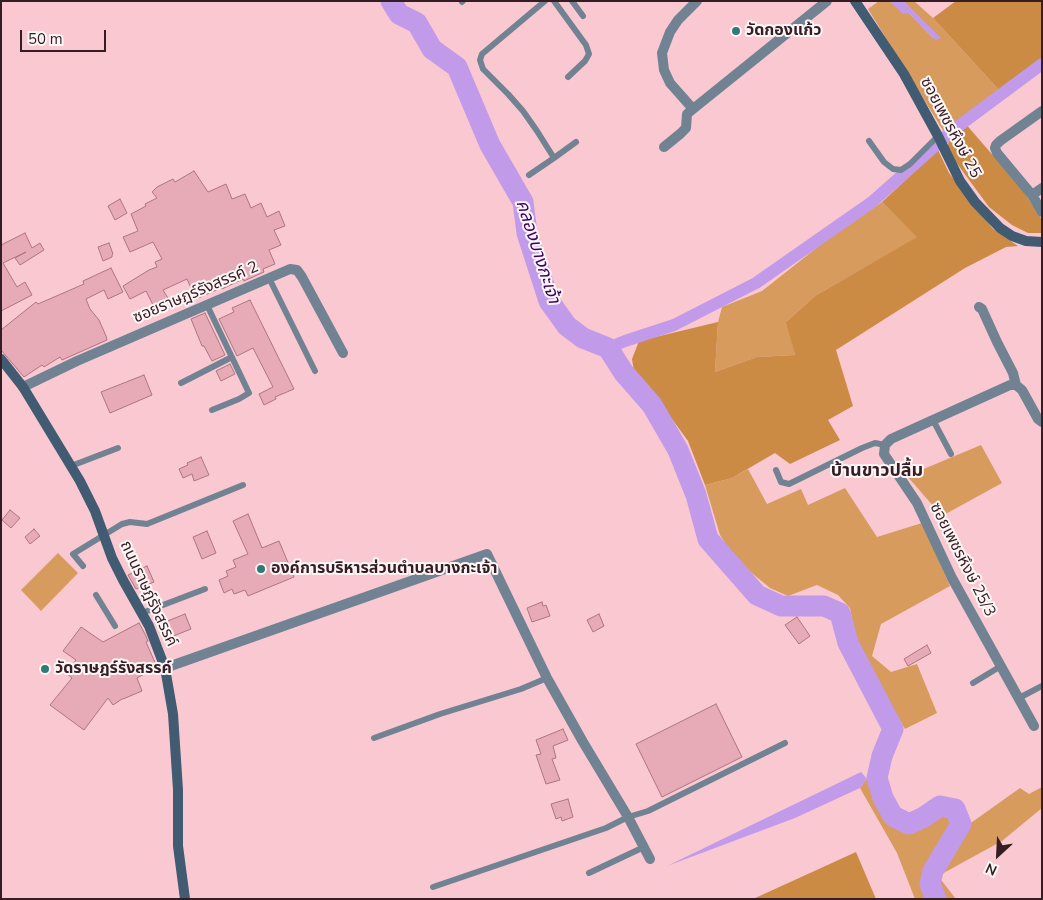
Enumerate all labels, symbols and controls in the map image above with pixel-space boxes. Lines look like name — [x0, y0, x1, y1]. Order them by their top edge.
scale bar — [22, 20, 109, 52]
place label: วัดกองแก้ว — [746, 21, 821, 41]
marker: วัดกองแก้ว — [730, 25, 742, 37]
text: 50 m — [28, 29, 63, 49]
street label: ซอยเพชรหึงษ์ 25 — [915, 74, 985, 182]
water label: คลองบางกะเจ้า — [510, 197, 564, 307]
street label: ซอยราษฎร์รังสรรค์ 2 — [130, 258, 262, 328]
district label: บ้านขาวปลื้ม — [831, 461, 923, 483]
street label: ซอยเพชรหึงษ์ 25/3 — [925, 500, 999, 620]
street label: ถนนราษฎ์รังสรรค์ — [115, 538, 181, 650]
place label: องค์การบริหารส่วนตำบลบางกะเจ้า — [271, 559, 497, 579]
marker: องค์การบริหารส่วนตำบลบางกะเจ้า — [255, 563, 267, 575]
place label: วัดราษฎร์รังสรรค์ — [55, 659, 172, 679]
marker: วัดราษฎร์รังสรรค์ — [39, 663, 51, 675]
north arrow — [973, 830, 1023, 880]
text: N — [983, 858, 1000, 880]

